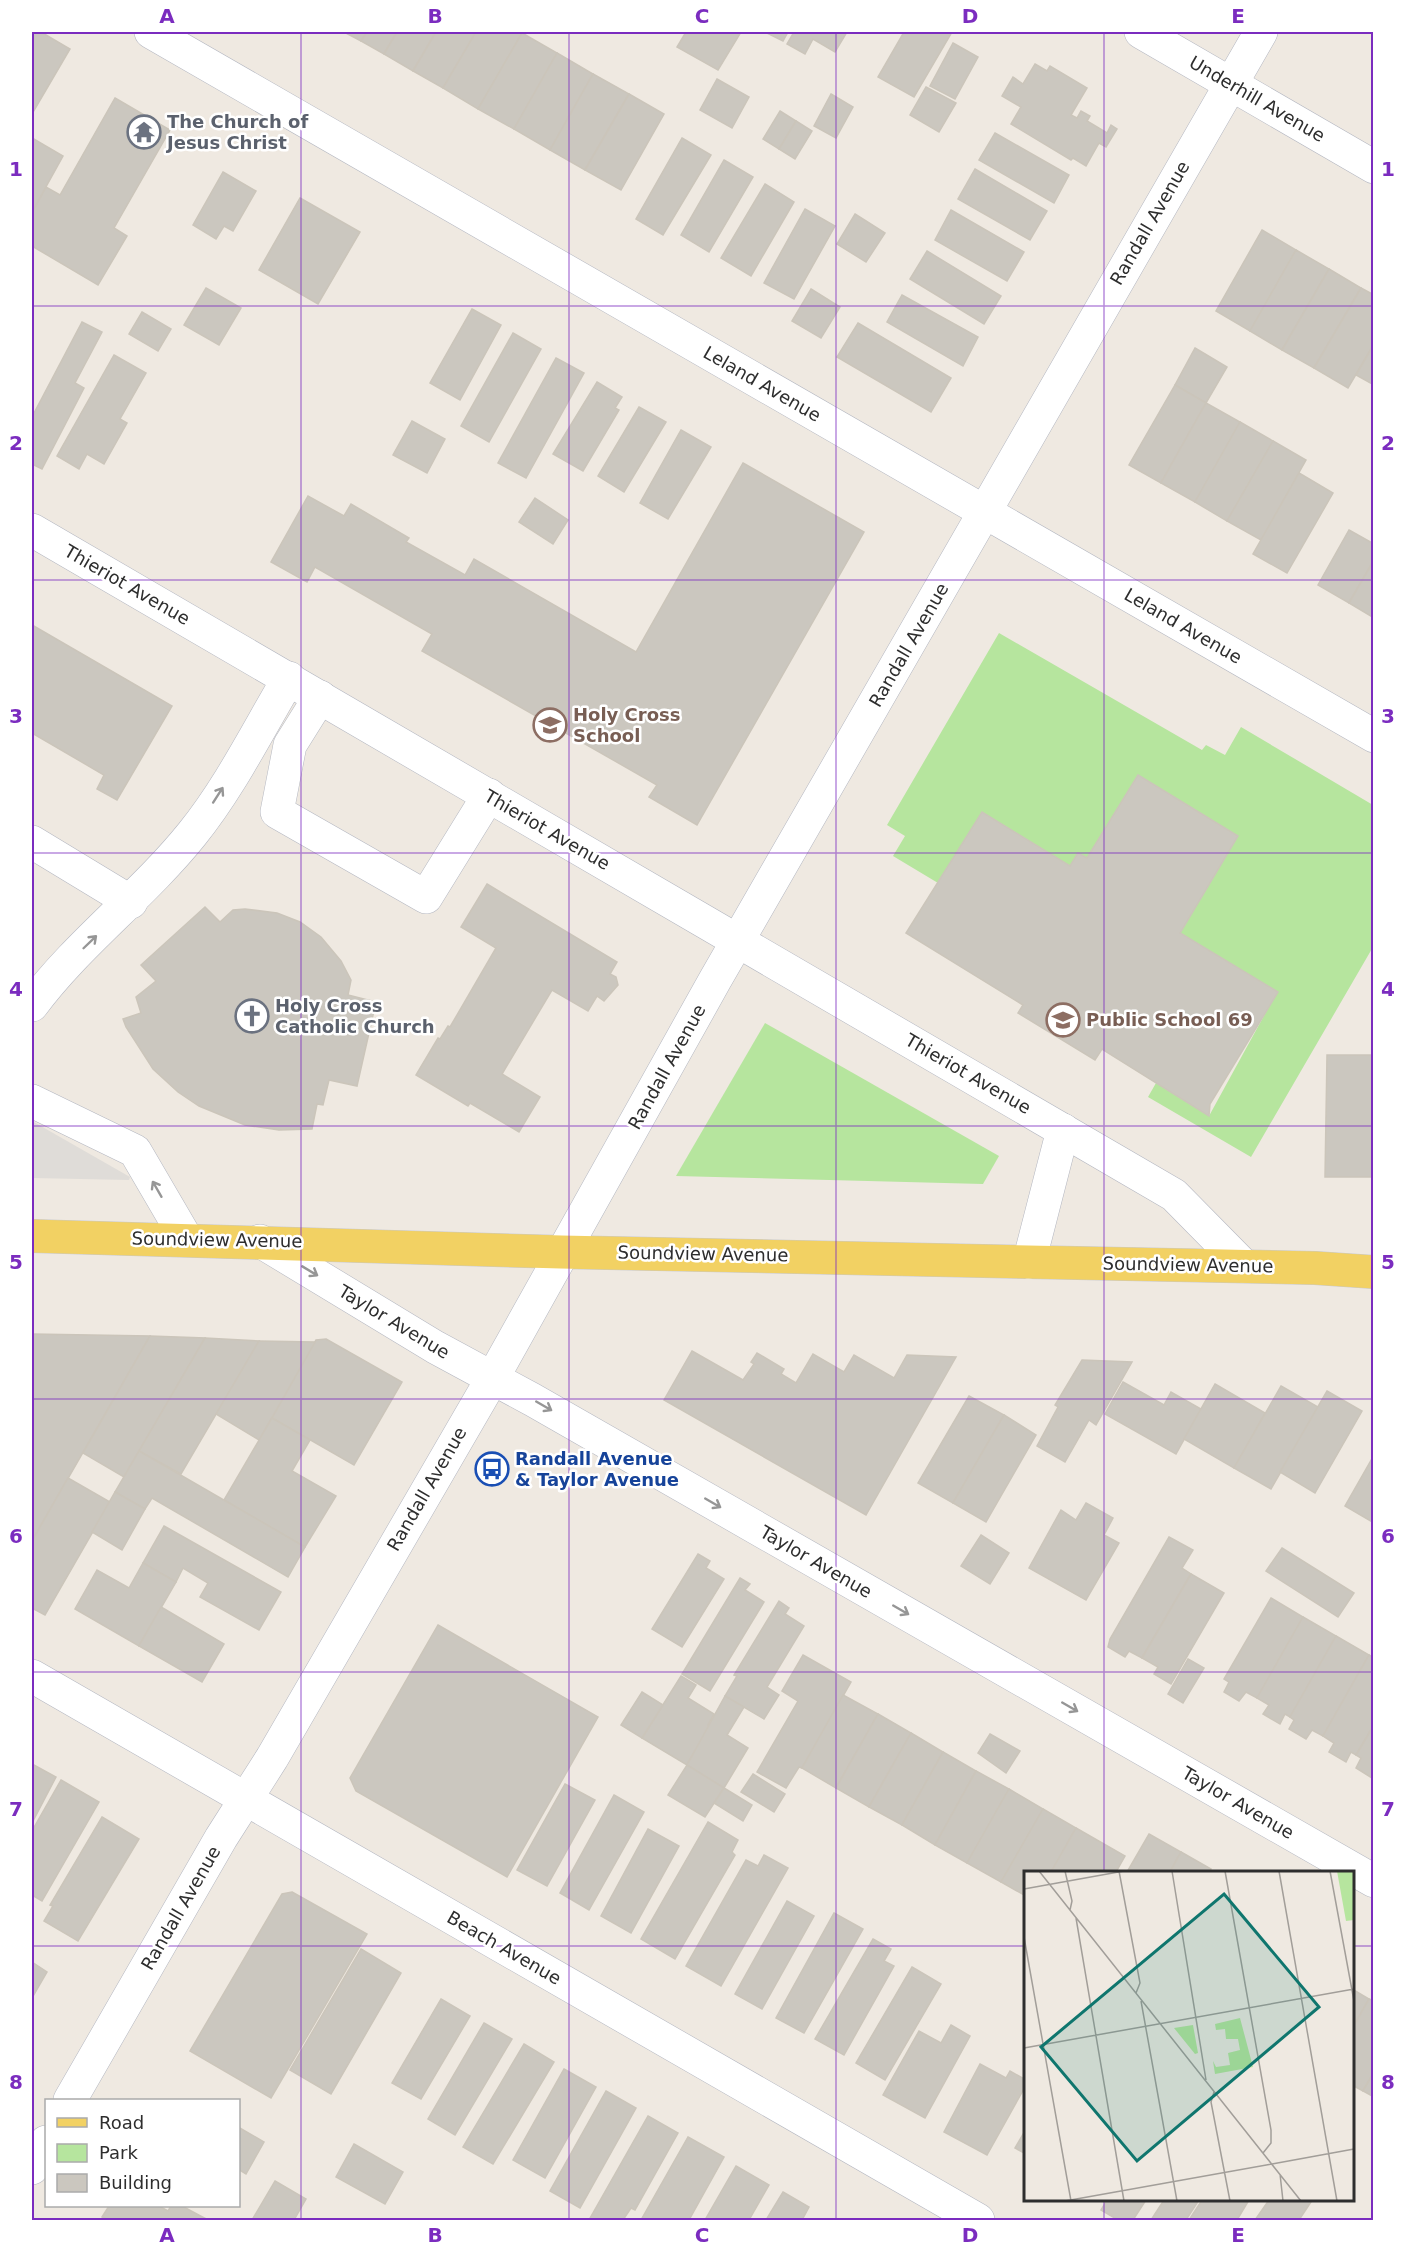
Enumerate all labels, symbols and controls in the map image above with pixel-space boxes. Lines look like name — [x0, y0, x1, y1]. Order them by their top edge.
text: A — [159, 4, 175, 28]
text: B — [427, 4, 443, 28]
text: C — [695, 4, 709, 28]
text: D — [962, 4, 978, 28]
text: E — [1231, 4, 1245, 28]
street label: Underhill Avenue — [1186, 51, 1329, 146]
place label: The Church of Jesus Christ — [165, 111, 308, 153]
temple icon: The Church of Jesus Christ — [126, 114, 162, 150]
text: 1 — [9, 157, 23, 181]
street label: Randall Avenue — [1106, 157, 1194, 288]
text: 1 — [1381, 157, 1395, 181]
street label: Leland Avenue — [700, 341, 825, 426]
text: 2 — [9, 431, 23, 455]
text: 2 — [1381, 431, 1395, 455]
street label: Thieriot Avenue — [60, 540, 194, 629]
street label: Randall Avenue — [865, 579, 953, 710]
street label: Leland Avenue — [1121, 583, 1246, 668]
text: 3 — [9, 704, 23, 728]
place label: Holy Cross School — [573, 704, 680, 746]
text: 3 — [1381, 704, 1395, 728]
school or university icon: Holy Cross School — [532, 707, 568, 743]
street label: Thieriot Avenue — [480, 785, 614, 874]
one-way arrow — [212, 787, 224, 804]
one-way arrow — [83, 934, 98, 949]
text: 4 — [9, 977, 23, 1001]
text: 4 — [1381, 977, 1395, 1001]
place label: Holy Cross Catholic Church — [275, 995, 435, 1037]
church icon: Holy Cross Catholic Church — [234, 998, 270, 1034]
street label: Randall Avenue — [624, 1001, 710, 1133]
school or university icon: Public School 69 — [1045, 1002, 1081, 1038]
place label: Public School 69 — [1086, 1009, 1253, 1030]
street label: Thieriot Avenue — [901, 1029, 1035, 1118]
one-way arrow — [151, 1181, 163, 1198]
street label: Soundview Avenue — [131, 1228, 303, 1251]
street label: Soundview Avenue — [617, 1242, 789, 1265]
text: 5 — [9, 1250, 23, 1274]
text: 5 — [1381, 1250, 1395, 1274]
street label: Soundview Avenue — [1102, 1253, 1274, 1276]
one-way arrow — [301, 1266, 318, 1278]
street label: Taylor Avenue — [334, 1280, 454, 1363]
one-way arrow — [535, 1400, 552, 1412]
street label: Randall Avenue — [383, 1423, 471, 1554]
place label: Randall Avenue & Taylor Avenue — [515, 1448, 679, 1490]
bus stop icon: Randall Avenue & Taylor Avenue — [474, 1451, 510, 1487]
one-way arrow — [704, 1497, 721, 1509]
street label: Taylor Avenue — [756, 1521, 876, 1602]
text: 6 — [9, 1524, 23, 1548]
text: 6 — [1381, 1524, 1395, 1548]
one-way arrow — [892, 1604, 909, 1616]
one-way arrow — [1061, 1701, 1078, 1713]
street label: Taylor Avenue — [1178, 1762, 1298, 1843]
text: 7 — [9, 1797, 23, 1821]
text: 7 — [1381, 1797, 1395, 1821]
street label: Randall Avenue — [137, 1842, 225, 1973]
inset map — [1024, 1871, 1354, 2201]
street label: Beach Avenue — [443, 1906, 565, 1989]
text: 8 — [9, 2070, 23, 2094]
text: 8 — [1381, 2070, 1395, 2094]
legend — [45, 2099, 240, 2207]
text: Road — [99, 2112, 144, 2133]
text: Park — [99, 2142, 138, 2163]
text: Building — [99, 2172, 172, 2193]
text: A — [159, 2223, 175, 2247]
text: B — [427, 2223, 443, 2247]
text: C — [695, 2223, 709, 2247]
text: D — [962, 2223, 978, 2247]
text: E — [1231, 2223, 1245, 2247]

